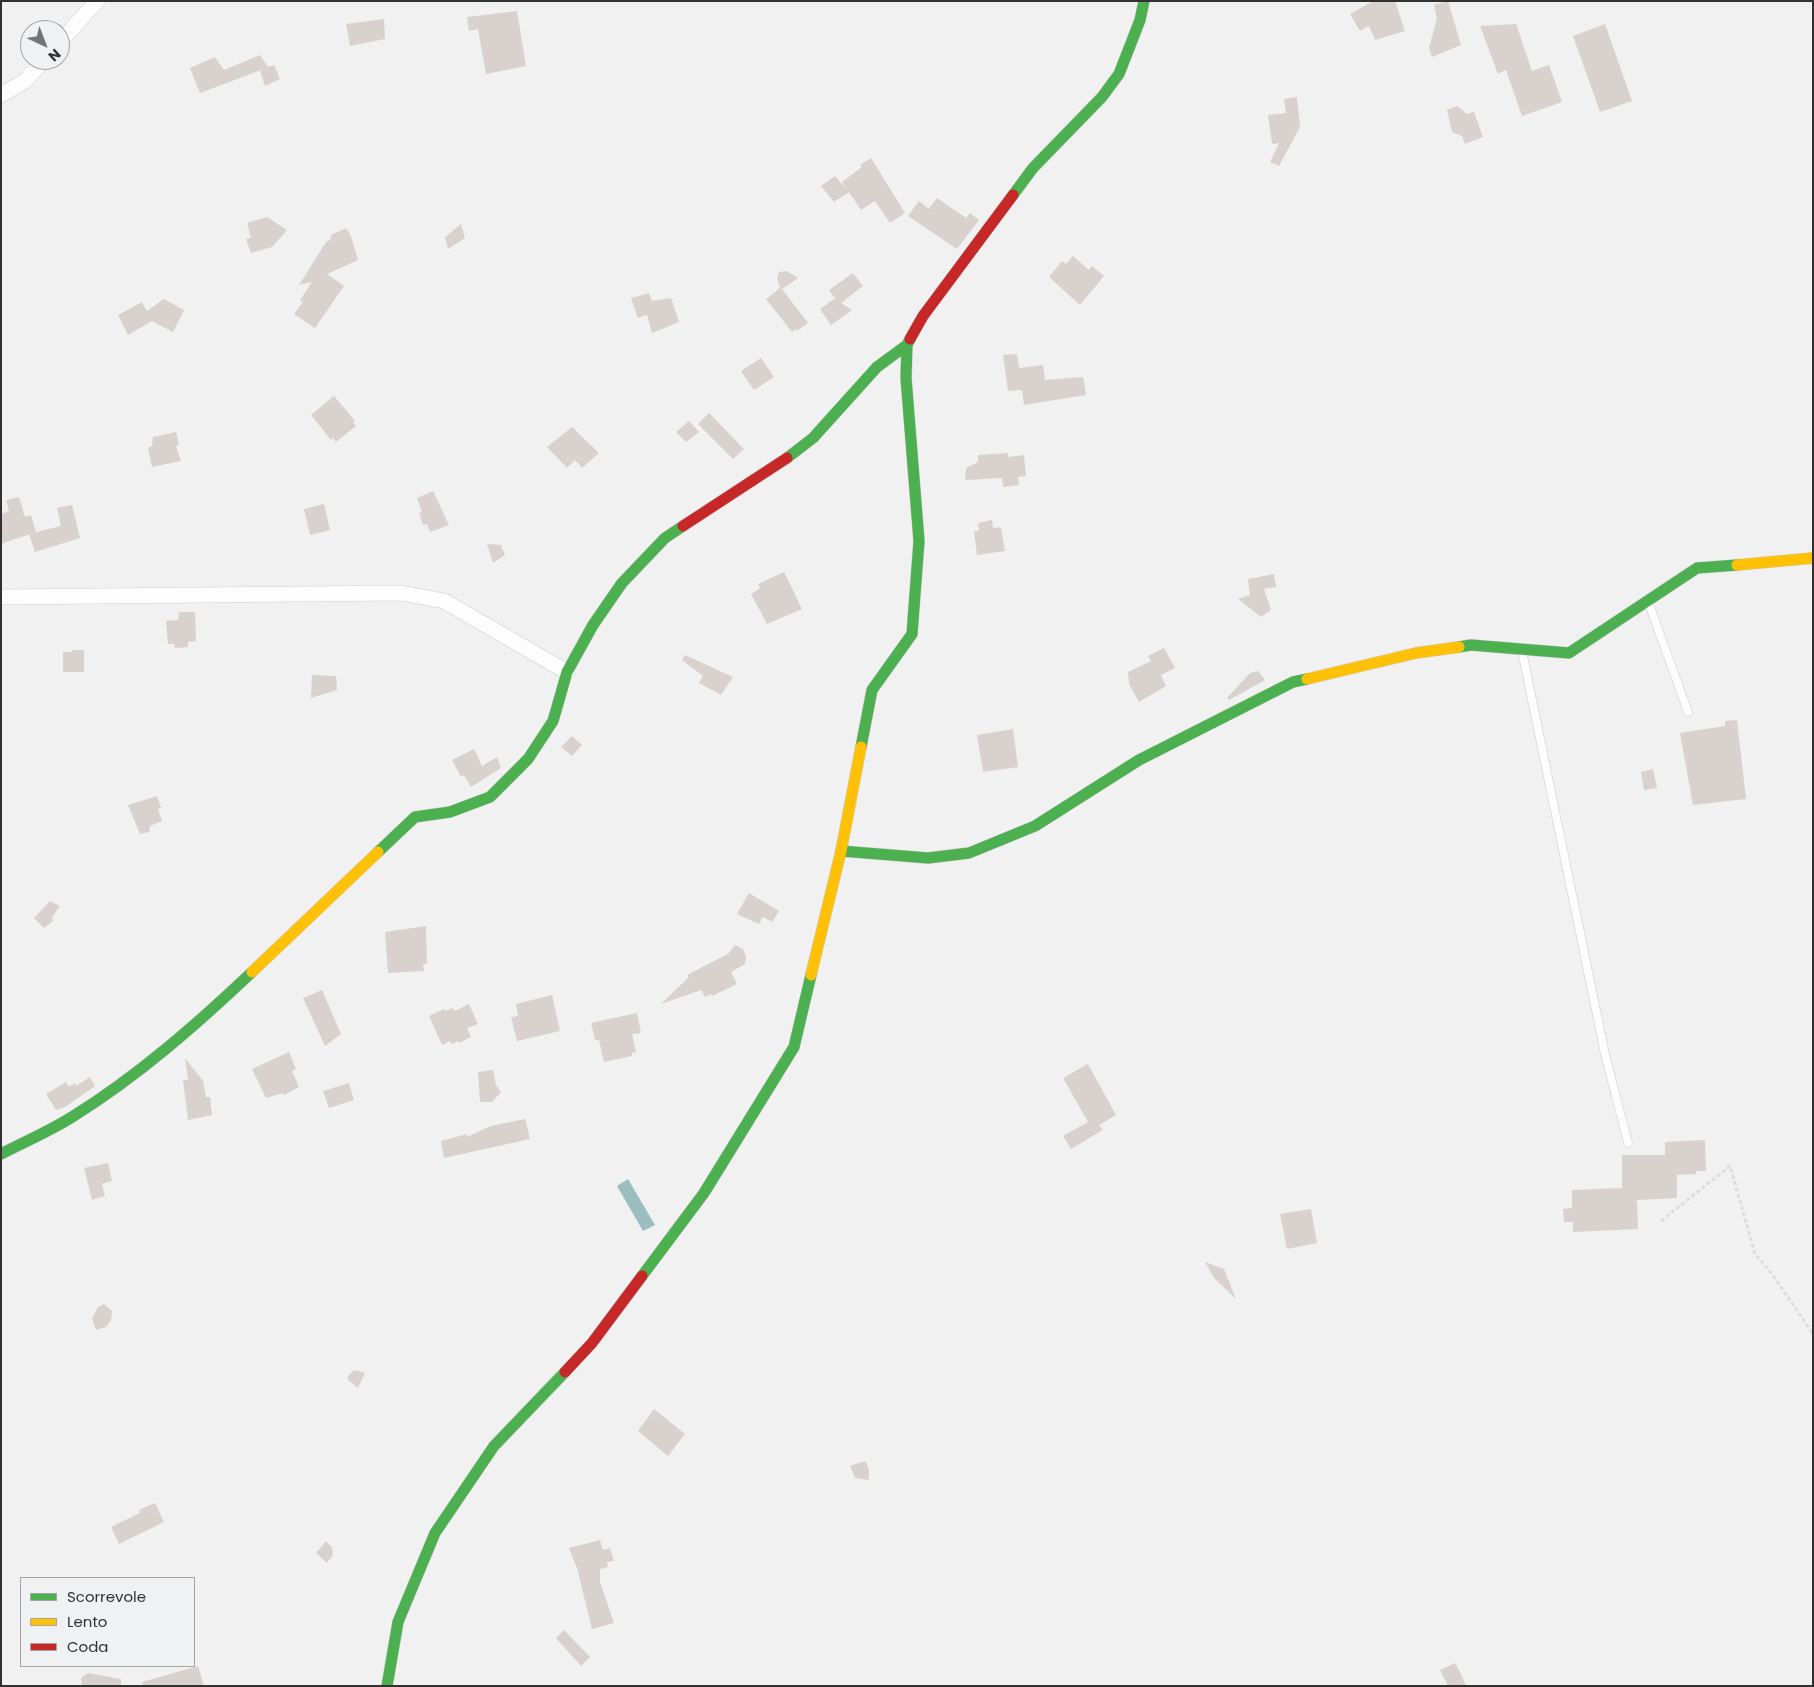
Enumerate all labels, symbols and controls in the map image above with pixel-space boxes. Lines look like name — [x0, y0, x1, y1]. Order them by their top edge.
north arrow — [20, 20, 70, 70]
text: N — [44, 44, 65, 66]
legend — [20, 1577, 195, 1667]
text: Scorrevole — [67, 1586, 146, 1607]
text: Lento — [67, 1611, 107, 1632]
text: Coda — [67, 1636, 108, 1657]

